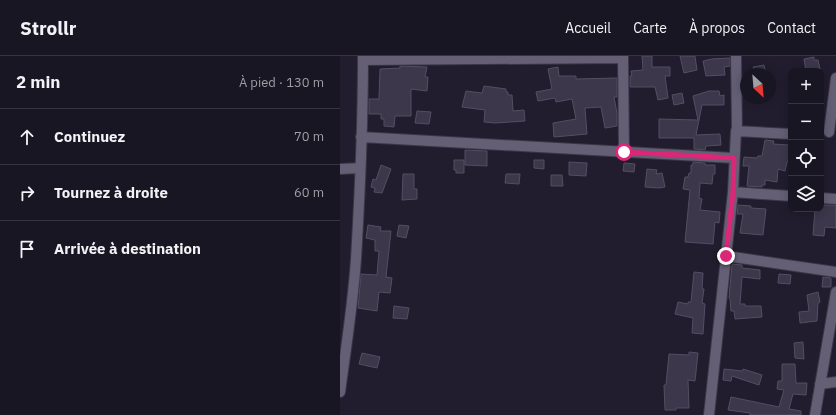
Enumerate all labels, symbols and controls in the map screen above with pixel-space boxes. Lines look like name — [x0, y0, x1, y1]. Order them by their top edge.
text: Strollr — [20, 16, 76, 40]
text: Accueil — [565, 19, 611, 37]
text: Carte — [633, 19, 667, 37]
text: À propos — [689, 19, 745, 37]
text: Contact — [767, 19, 816, 37]
north arrow — [740, 68, 776, 104]
map controls — [788, 68, 824, 212]
button: + — [788, 68, 824, 104]
text: 2 min — [16, 71, 60, 93]
text: À pied · 130 m — [239, 74, 324, 91]
button: − — [788, 104, 824, 140]
icon: ahead — [16, 126, 38, 148]
text: Continuez — [54, 127, 125, 146]
text: 70 m — [294, 128, 324, 145]
button: locate — [788, 140, 824, 176]
route start — [615, 143, 633, 161]
button: layers — [788, 176, 824, 212]
icon: right — [16, 182, 38, 204]
text: Tournez à droite — [54, 183, 168, 202]
text: 60 m — [294, 184, 324, 201]
icon: arrive — [16, 238, 38, 260]
text: Arrivée à destination — [54, 239, 201, 258]
route end — [717, 247, 735, 265]

